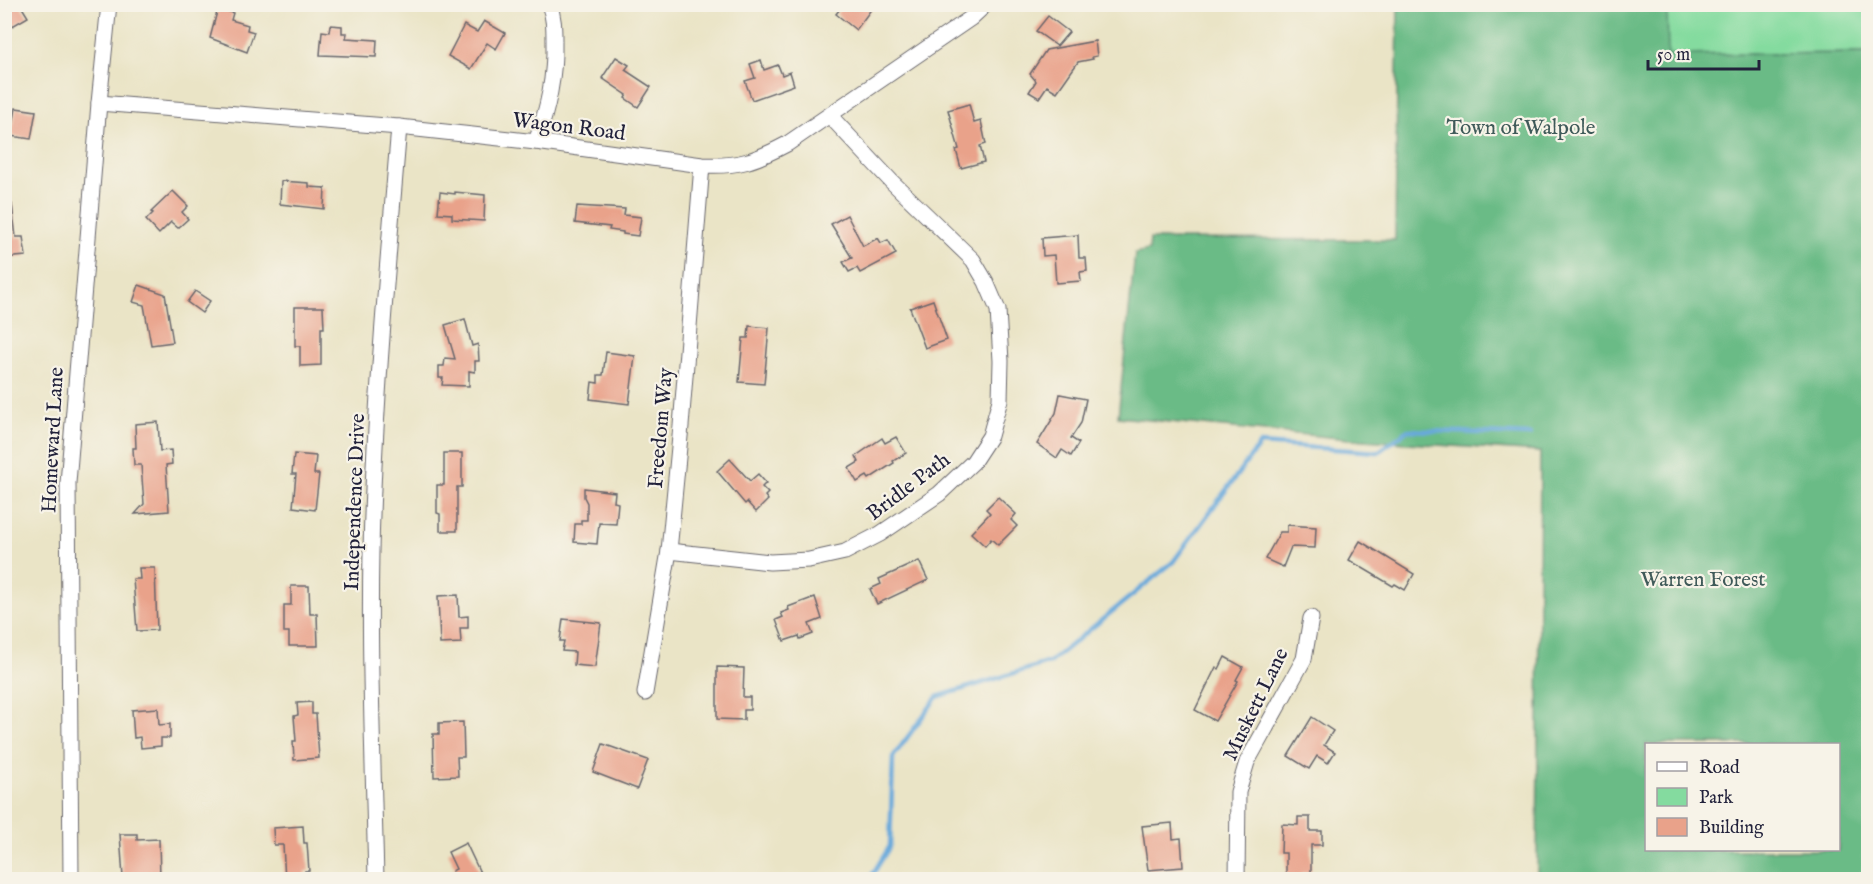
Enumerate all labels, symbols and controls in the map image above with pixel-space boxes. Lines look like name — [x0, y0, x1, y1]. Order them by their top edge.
scale bar — [1648, 33, 1759, 71]
text: 50 m — [1657, 44, 1690, 67]
street label: Wagon Road — [511, 107, 628, 148]
park label: Town of Walpole — [1447, 115, 1596, 142]
street label: Homeward Lane — [36, 366, 71, 514]
street label: Freedom Way — [643, 366, 680, 490]
street label: Independence Drive — [339, 413, 372, 591]
street label: Bridle Path — [862, 447, 956, 527]
park label: Warren Forest — [1641, 567, 1765, 594]
street label: Muskett Lane — [1217, 643, 1295, 766]
legend — [1645, 743, 1840, 851]
text: Road — [1699, 757, 1740, 780]
text: Park — [1699, 787, 1734, 810]
text: Building — [1699, 817, 1764, 840]

